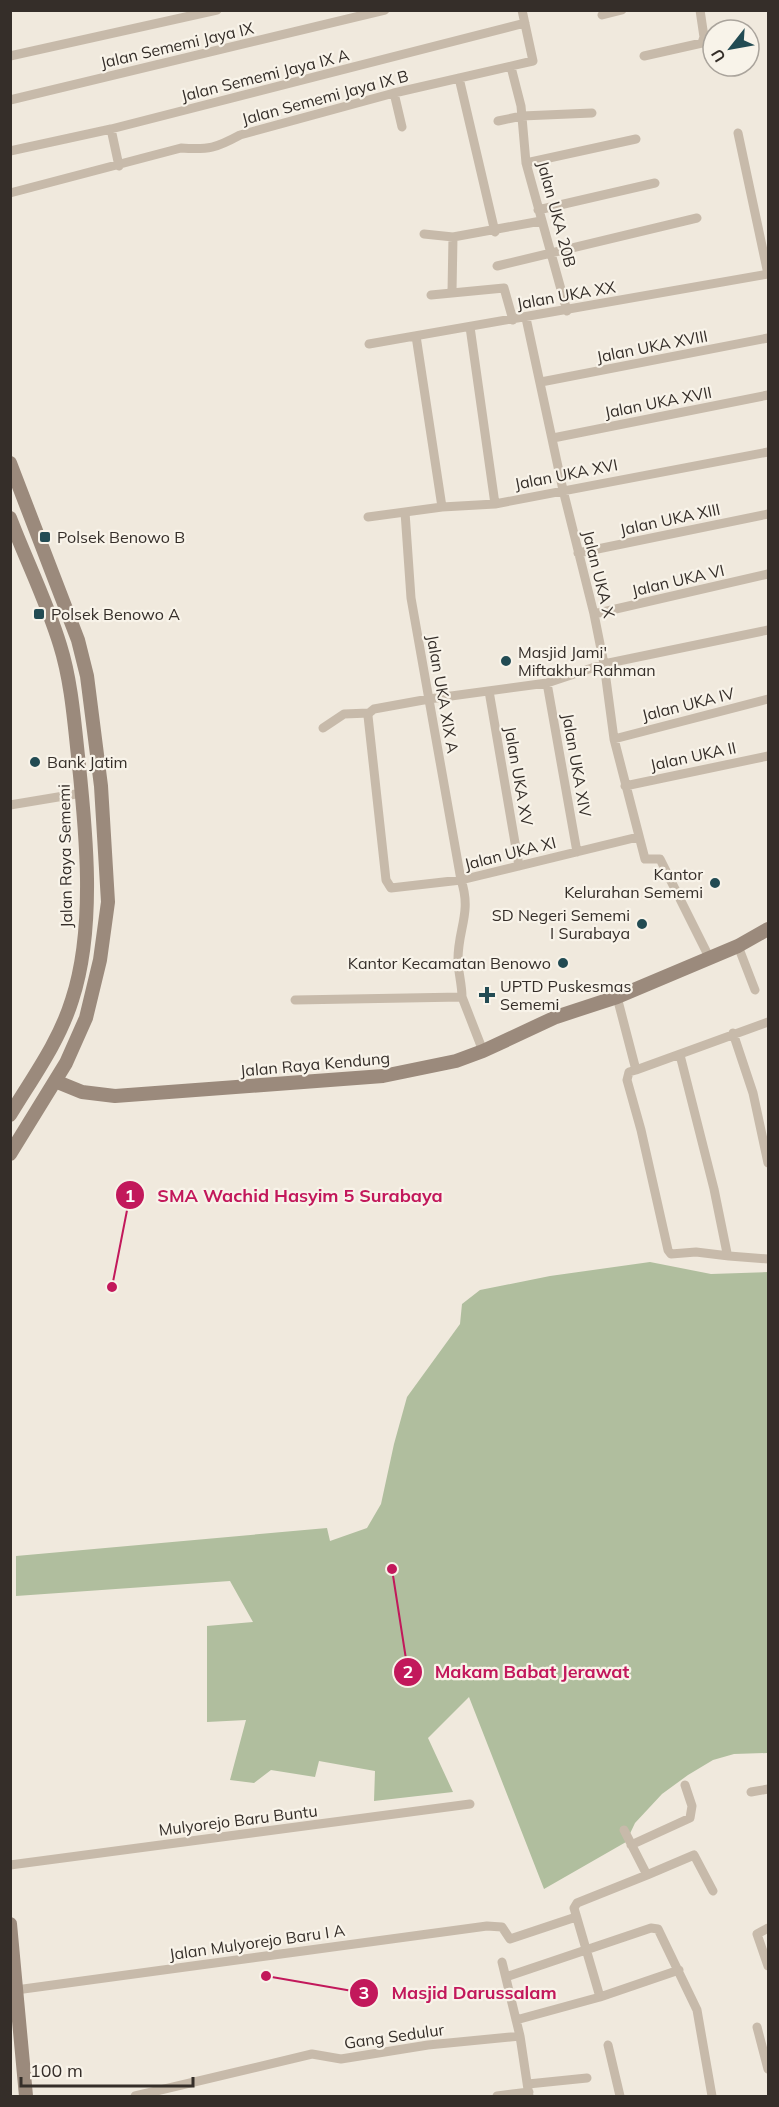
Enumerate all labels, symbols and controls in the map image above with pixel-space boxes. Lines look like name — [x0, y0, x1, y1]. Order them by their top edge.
street label: Jalan Sememi Jaya IX — [98, 17, 256, 72]
north arrow — [701, 18, 761, 78]
street label: Jalan Sememi Jaya IX A — [179, 44, 351, 106]
text: U — [707, 45, 730, 66]
street label: Jalan Sememi Jaya IX B — [239, 65, 411, 129]
street label: Jalan UKA 20B — [533, 159, 581, 269]
street label: Jalan UKA XX — [515, 276, 618, 314]
street label: Jalan UKA XVIII — [595, 325, 709, 367]
street label: Jalan UKA XVII — [603, 382, 713, 422]
street label: Jalan UKA XVI — [513, 454, 619, 494]
street label: Jalan UKA XIII — [618, 499, 722, 539]
place label: Polsek Benowo B — [57, 527, 185, 547]
street label: Jalan UKA X — [578, 528, 620, 620]
marker: Polsek Benowo B — [38, 530, 52, 544]
street label: Jalan UKA VI — [630, 560, 726, 600]
place label: Polsek Benowo A — [51, 604, 180, 624]
marker: Polsek Benowo A — [32, 607, 46, 621]
street label: Jalan UKA XIX A — [423, 633, 463, 755]
place label: Masjid Jami' Miftakhur Rahman — [518, 642, 656, 680]
marker: Masjid Jami' Miftakhur Rahman — [499, 654, 513, 668]
street label: Jalan UKA IV — [640, 683, 737, 725]
street label: Jalan UKA XIV — [558, 712, 596, 819]
street label: Jalan UKA XV — [500, 725, 538, 828]
street label: Jalan UKA II — [648, 737, 738, 775]
place label: Bank Jatim — [47, 752, 128, 772]
marker: Bank Jatim — [28, 755, 42, 769]
street label: Jalan Raya Sememi — [54, 784, 76, 928]
street label: Jalan UKA XI — [462, 832, 558, 874]
place label: Kantor Kelurahan Sememi — [564, 864, 703, 902]
marker: Kantor Kelurahan Sememi — [708, 876, 722, 890]
place label: SD Negeri Sememi I Surabaya — [492, 905, 630, 943]
marker: SD Negeri Sememi I Surabaya — [635, 917, 649, 931]
place label: Kantor Kecamatan Benowo — [348, 953, 551, 973]
marker: Kantor Kecamatan Benowo — [556, 956, 570, 970]
place label: UPTD Puskesmas Sememi — [500, 976, 631, 1014]
marker: UPTD Puskesmas Sememi — [478, 986, 496, 1004]
street label: Jalan Raya Kendung — [239, 1047, 391, 1081]
callout: SMA Wachid Hasyim 5 Surabaya — [115, 1177, 454, 1213]
text: 1 — [125, 1184, 135, 1207]
text: SMA Wachid Hasyim 5 Surabaya — [157, 1184, 443, 1207]
callout: Makam Babat Jerawat — [393, 1654, 641, 1690]
text: 2 — [403, 1660, 413, 1683]
text: Makam Babat Jerawat — [435, 1660, 630, 1683]
street label: Mulyorejo Baru Buntu — [157, 1800, 319, 1840]
street label: Jalan Mulyorejo Baru I A — [168, 1920, 346, 1964]
callout: Masjid Darussalam — [349, 1975, 568, 2011]
text: 3 — [359, 1981, 369, 2004]
text: Masjid Darussalam — [391, 1981, 557, 2004]
street label: Gang Sedulur — [343, 2019, 446, 2053]
scale bar — [21, 2050, 194, 2088]
text: 100 m — [30, 2059, 83, 2082]

